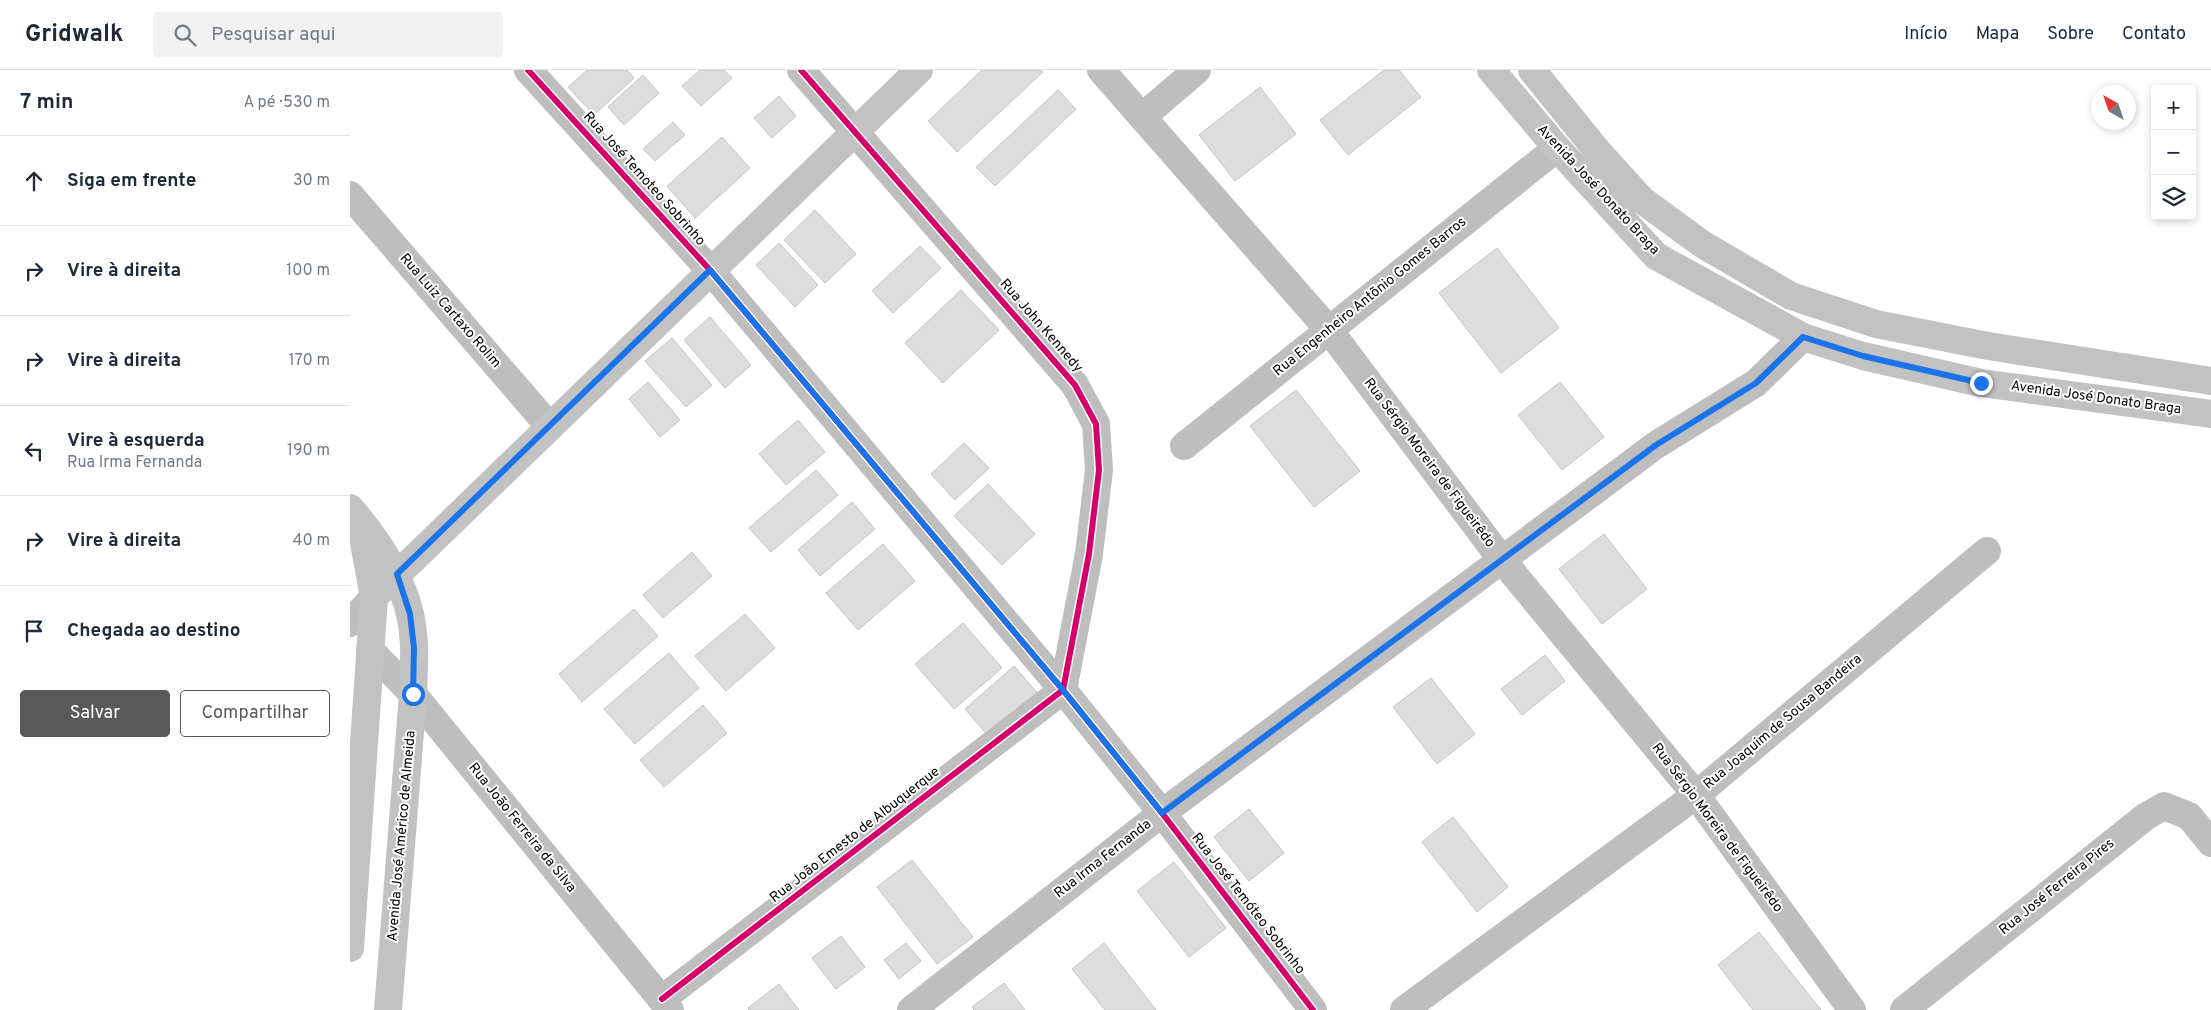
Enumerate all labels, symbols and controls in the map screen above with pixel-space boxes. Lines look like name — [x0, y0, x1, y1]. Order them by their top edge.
search box — [153, 12, 503, 57]
text: Gridwalk — [25, 20, 123, 50]
icon: search — [171, 21, 199, 49]
text: Pesquisar aqui — [211, 23, 336, 47]
text: Início — [1904, 23, 1948, 46]
text: Mapa — [1976, 23, 2019, 46]
text: Sobre — [2047, 23, 2094, 46]
text: Contato — [2122, 23, 2186, 46]
north arrow — [2091, 85, 2136, 130]
map controls — [2151, 85, 2196, 220]
button: + — [2151, 85, 2196, 130]
text: 7 min — [20, 89, 73, 116]
text: A pé · 530 m — [244, 93, 330, 113]
street label: Rua José Temoteo Sobrinho — [579, 108, 709, 250]
street label: Avenida José Donato Braga — [1533, 121, 1663, 259]
button: − — [2151, 130, 2196, 175]
icon: ahead — [20, 167, 48, 195]
text: Siga em frente — [67, 169, 196, 193]
text: 30 m — [293, 171, 330, 191]
button: layers — [2151, 175, 2196, 220]
street label: Rua Engenheiro Antõnio Gomes Barros — [1270, 214, 1470, 380]
street label: Rua Luiz Cartaxo Rolim — [396, 250, 504, 372]
icon: right — [20, 257, 48, 285]
text: Vire à direita — [67, 259, 181, 283]
text: 100 m — [286, 261, 330, 281]
street label: Rua John Kennedy — [996, 276, 1086, 376]
icon: right — [20, 347, 48, 375]
text: Vire à direita — [67, 349, 181, 373]
text: 170 m — [289, 351, 330, 371]
route end — [1970, 372, 1993, 395]
street label: Rua Sérgio Moreira de Figueirêdo — [1360, 375, 1498, 551]
street label: Avenida José Donato Braga — [2010, 378, 2182, 418]
text: Vire à esquerda — [67, 429, 205, 453]
icon: left — [20, 437, 48, 465]
text: 190 m — [287, 441, 330, 461]
text: Rua Irma Fernanda — [67, 453, 202, 473]
icon: right — [20, 527, 48, 555]
text: Vire à direita — [67, 529, 181, 553]
text: 40 m — [292, 531, 330, 551]
icon: arrive — [20, 617, 48, 645]
text: Chegada ao destino — [67, 619, 241, 643]
street label: Rua Joaquim de Sousa Bandeira — [1700, 651, 1866, 793]
route start — [402, 683, 425, 706]
button: Salvar — [20, 690, 170, 737]
button: Compartilhar — [180, 690, 330, 737]
street label: Avenida José Américo de Almeida — [384, 730, 420, 942]
street label: Rua Sérgio Moreira de Figueirêdo — [1648, 740, 1786, 916]
street label: Rua João Ferreira da Silva — [464, 760, 580, 896]
street label: Rua João Emesto de Albuquerque — [767, 763, 943, 907]
street label: Rua Irma Fernanda — [1051, 816, 1155, 902]
street label: Rua José Temóteo Sobrinho — [1188, 830, 1309, 978]
street label: Rua José Ferreira Pires — [1996, 835, 2118, 939]

